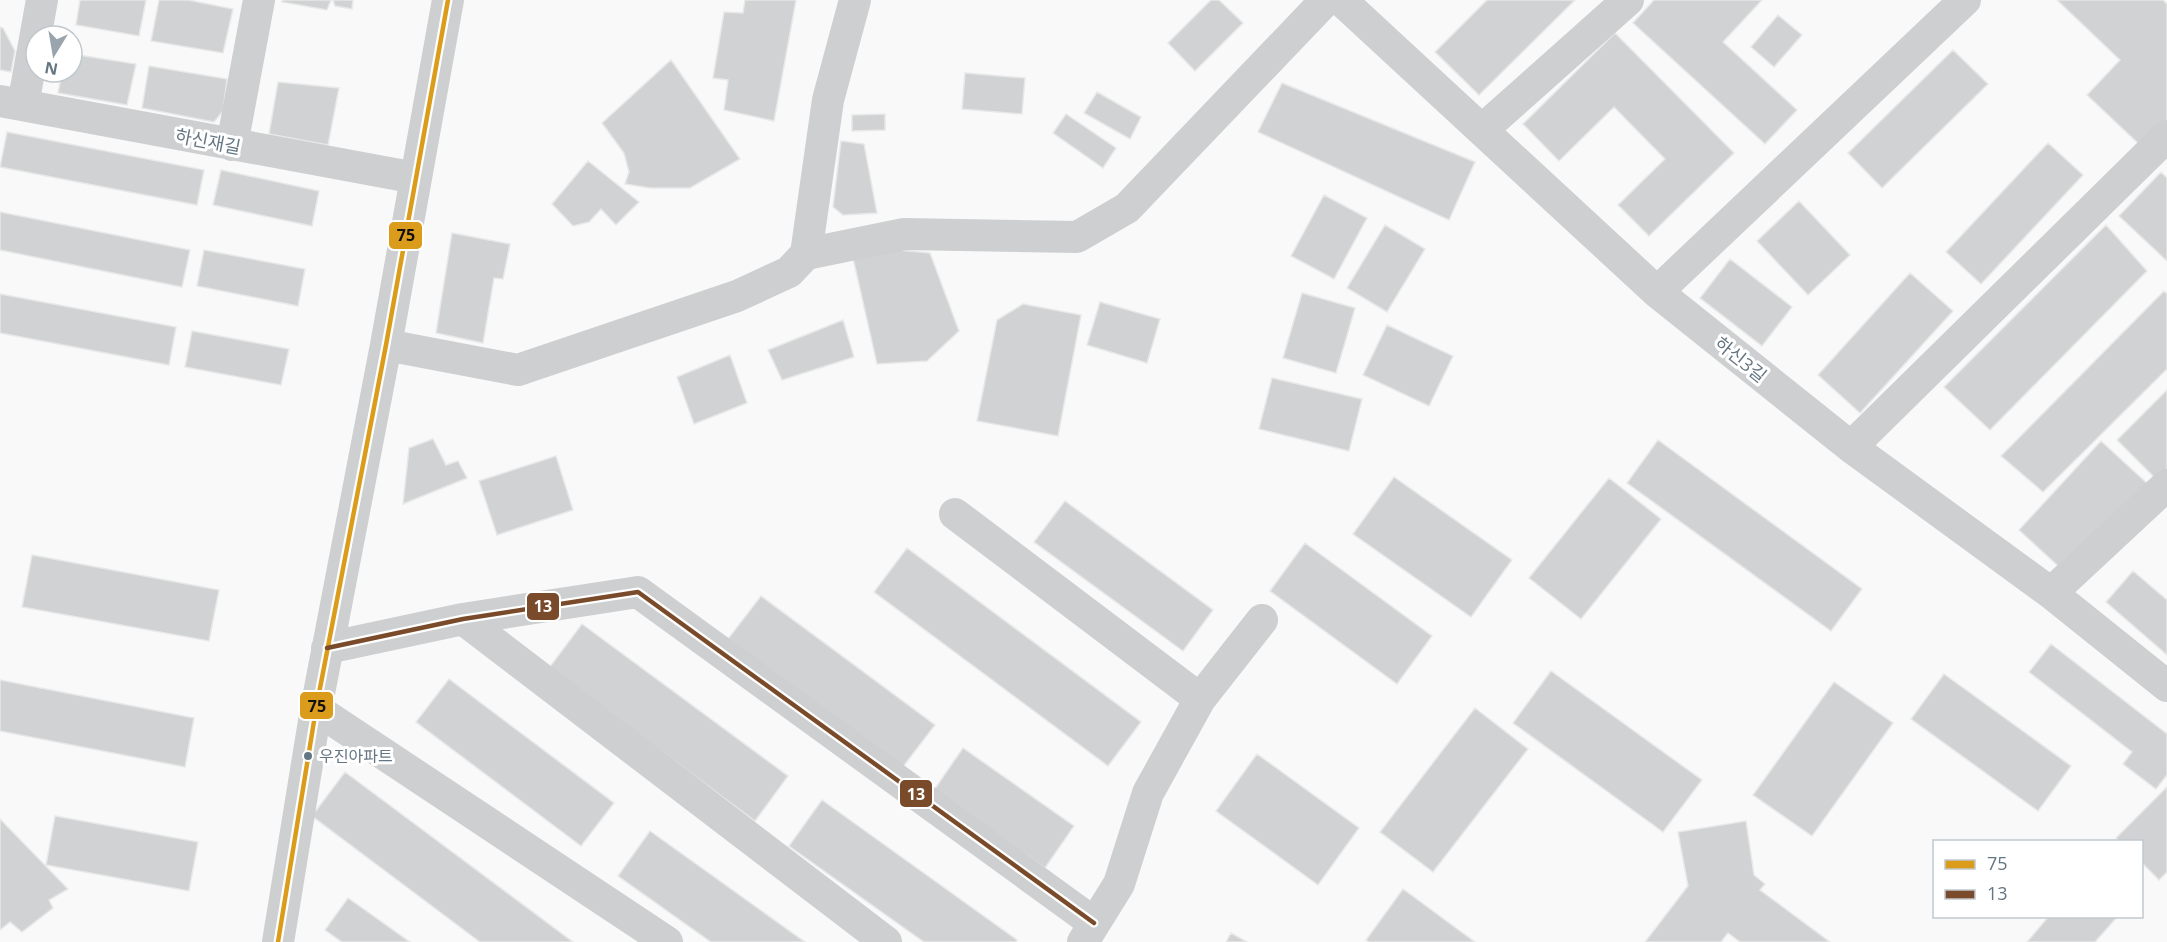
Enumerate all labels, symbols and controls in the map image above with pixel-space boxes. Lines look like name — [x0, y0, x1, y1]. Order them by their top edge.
north arrow — [24, 24, 84, 84]
text: N — [43, 57, 60, 81]
street label: 하신재길 — [173, 123, 243, 159]
line badge: 75 — [388, 221, 423, 250]
text: 75 — [397, 224, 415, 246]
street label: 하신3길 — [1710, 331, 1772, 387]
line badge: 13 — [526, 592, 560, 621]
text: 13 — [534, 595, 552, 617]
line badge: 75 — [299, 691, 334, 720]
text: 75 — [308, 695, 326, 717]
place label: 우진아파트 — [319, 745, 393, 767]
marker: 우진아파트 — [302, 750, 314, 762]
line badge: 13 — [899, 779, 933, 808]
text: 13 — [907, 783, 925, 805]
legend — [1933, 840, 2143, 918]
text: 75 — [1987, 851, 2008, 875]
text: 13 — [1987, 881, 2008, 905]

